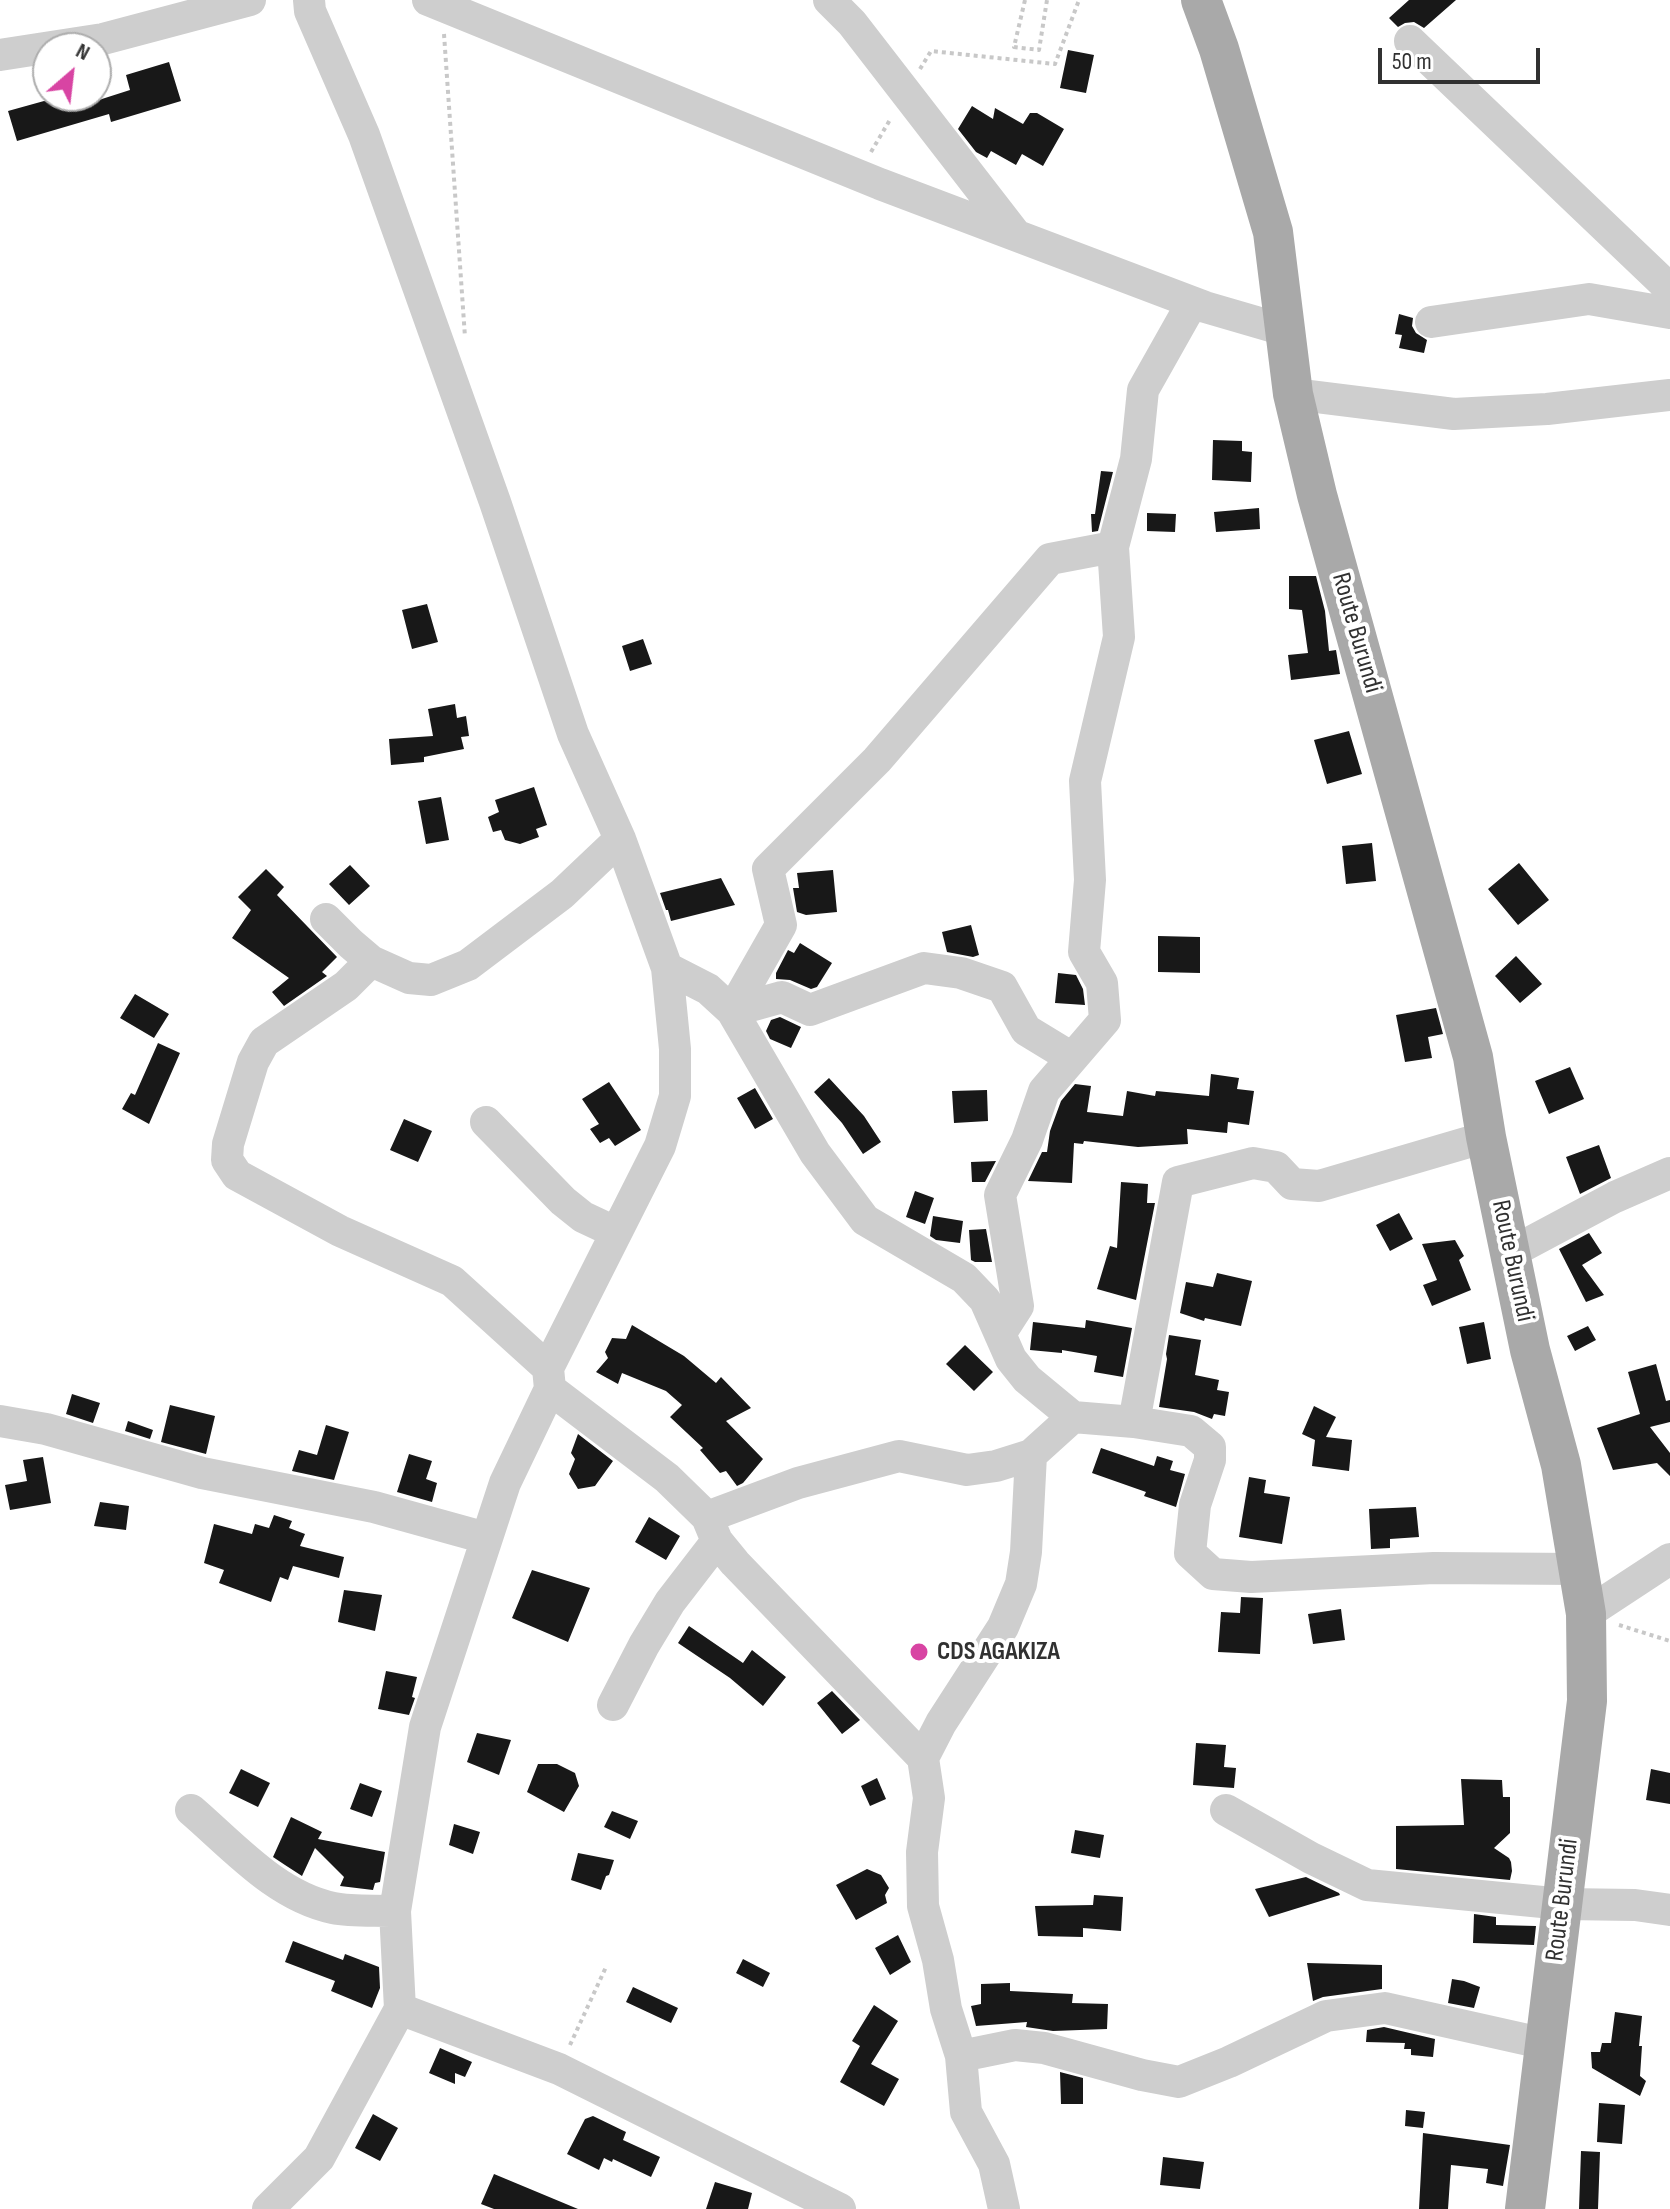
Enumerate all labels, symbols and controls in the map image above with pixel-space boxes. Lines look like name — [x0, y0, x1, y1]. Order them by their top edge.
north arrow — [32, 32, 112, 112]
scale bar — [1382, 32, 1544, 82]
text: N — [71, 37, 94, 67]
text: 50 m — [1392, 47, 1432, 76]
street label: Route Burundi — [1324, 569, 1388, 697]
street label: Route Burundi — [1484, 1197, 1540, 1325]
place label: CDS AGAKIZA — [937, 1636, 1060, 1668]
marker: CDS AGAKIZA — [908, 1641, 930, 1663]
street label: Route Burundi — [1540, 1837, 1586, 1963]

